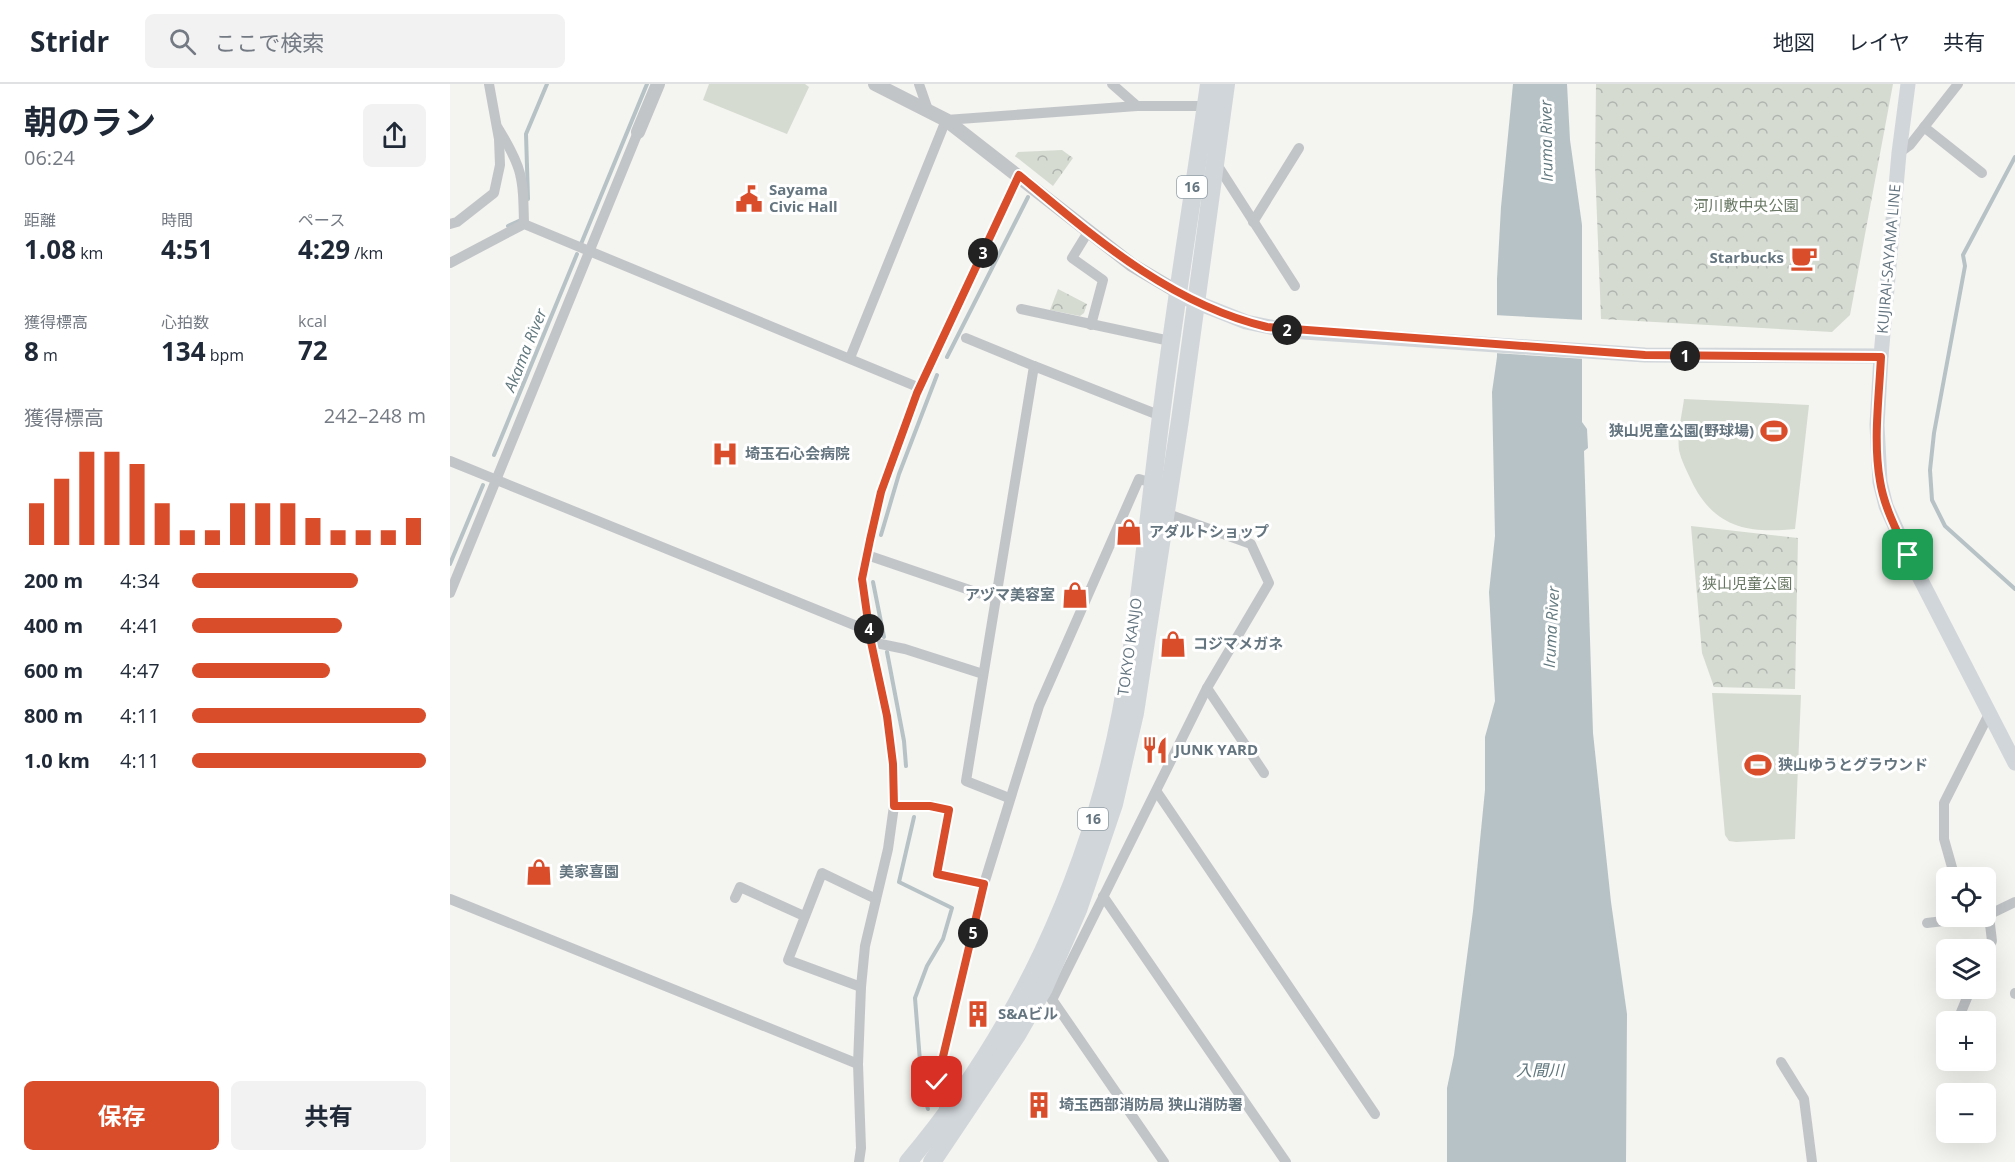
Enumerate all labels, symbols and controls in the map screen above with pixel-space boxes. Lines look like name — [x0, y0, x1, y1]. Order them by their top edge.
search box — [145, 14, 565, 68]
text: Stridr — [30, 22, 109, 60]
icon: search — [166, 25, 199, 58]
text: ここで検索 — [214, 27, 324, 57]
text: 地図 — [1773, 28, 1815, 56]
text: レイヤ — [1848, 28, 1910, 56]
text: 共有 — [1943, 28, 1985, 56]
text: 朝のラン — [24, 99, 156, 144]
water label: Iruma River — [1534, 99, 1558, 182]
button: share — [363, 104, 426, 167]
text: 06:24 — [24, 144, 75, 171]
road number: 16 — [1177, 176, 1207, 198]
place label: Sayama Civic Hall — [769, 179, 838, 216]
street label: KUJIRAI-SAYAMA LINE — [1871, 183, 1905, 335]
public building icon: Sayama Civic Hall — [734, 184, 764, 214]
park label: 河川敷中央公園 — [1693, 195, 1799, 215]
text: 距離 — [24, 209, 56, 231]
text: 時間 — [161, 209, 193, 231]
text: ペース — [298, 209, 345, 231]
text: 1.08 — [24, 231, 76, 267]
text: 4:51 — [161, 231, 213, 267]
text: 4:29 — [298, 231, 350, 267]
pin: 3 — [968, 238, 998, 268]
text: km — [76, 242, 103, 264]
text: /km — [350, 242, 383, 264]
text: 3 — [978, 242, 988, 264]
cafe icon: Starbucks — [1789, 243, 1819, 273]
place label: Starbucks — [1710, 247, 1784, 267]
water label: Akama River — [498, 305, 552, 396]
text: kcal — [298, 310, 327, 332]
text: 獲得標高 — [24, 311, 88, 333]
text: 心拍数 — [161, 311, 209, 333]
pin: 2 — [1272, 315, 1302, 345]
text: 2 — [1282, 319, 1292, 341]
text: 72 — [298, 332, 328, 368]
text: 8 — [24, 333, 39, 369]
text: 134 — [161, 333, 206, 369]
pin: 1 — [1670, 341, 1700, 371]
text: m — [39, 344, 58, 366]
text: bpm — [206, 344, 244, 366]
text: 1 — [1680, 345, 1690, 367]
text: 242–248 m — [324, 402, 426, 429]
text: 獲得標高 — [24, 404, 104, 431]
sports icon: 狭山児童公園(野球場) — [1759, 416, 1789, 446]
place label: 狭山児童公園(野球場) — [1609, 420, 1754, 440]
hospital icon: 埼玉石心会病院 — [710, 439, 740, 469]
place label: 埼玉石心会病院 — [745, 443, 850, 463]
shop icon: アダルトショップ — [1114, 517, 1144, 547]
place label: アダルトショップ — [1149, 521, 1269, 541]
pin — [1882, 529, 1933, 580]
icon: arrive — [1891, 538, 1924, 571]
text: 200 m — [24, 567, 83, 594]
text: 4:34 — [120, 567, 160, 594]
park label: 狭山児童公園 — [1702, 573, 1792, 593]
shop icon: アヅマ美容室 — [1060, 580, 1090, 610]
place label: アヅマ美容室 — [965, 584, 1055, 604]
water label: Iruma River — [1538, 585, 1564, 668]
street label: TOKYO KANJO — [1112, 597, 1146, 697]
text: 400 m — [24, 612, 83, 639]
text: 4:41 — [120, 612, 160, 639]
pin: 4 — [854, 614, 884, 644]
text: 4 — [864, 618, 874, 640]
shop icon: コジマメガネ — [1158, 629, 1188, 659]
place label: コジマメガネ — [1193, 633, 1283, 653]
text: 600 m — [24, 657, 83, 684]
text: 4:47 — [120, 657, 160, 684]
text: 800 m — [24, 702, 83, 729]
text: 4:11 — [120, 702, 160, 729]
restaurant icon: JUNK YARD — [1140, 735, 1170, 765]
place label: JUNK YARD — [1173, 739, 1258, 759]
text: 1.0 km — [24, 747, 90, 774]
text: 4:11 — [120, 747, 160, 774]
sports icon: 狭山ゆうとグラウンド — [1743, 750, 1773, 780]
place label: 狭山ゆうとグラウンド — [1778, 754, 1928, 774]
road number: 16 — [1078, 808, 1108, 830]
shop icon: 美家喜園 — [524, 857, 554, 887]
place label: 美家喜園 — [559, 861, 619, 881]
map controls — [1936, 867, 1996, 1143]
button: locate — [1936, 867, 1996, 927]
pin: 5 — [958, 918, 988, 948]
text: 5 — [968, 922, 978, 944]
button: layers — [1936, 939, 1996, 999]
building icon: S&Aビル — [963, 999, 993, 1029]
place label: S&Aビル — [998, 1003, 1058, 1023]
button: + — [1936, 1011, 1996, 1071]
pin — [911, 1056, 962, 1107]
water label: 入間川 — [1516, 1059, 1566, 1081]
icon: check — [920, 1065, 953, 1098]
button: 保存 — [24, 1081, 219, 1150]
button: 共有 — [231, 1081, 426, 1150]
button: − — [1936, 1083, 1996, 1143]
building icon: 埼玉西部消防局 狭山消防署 — [1024, 1090, 1054, 1120]
place label: 埼玉西部消防局 狭山消防署 — [1059, 1094, 1243, 1114]

